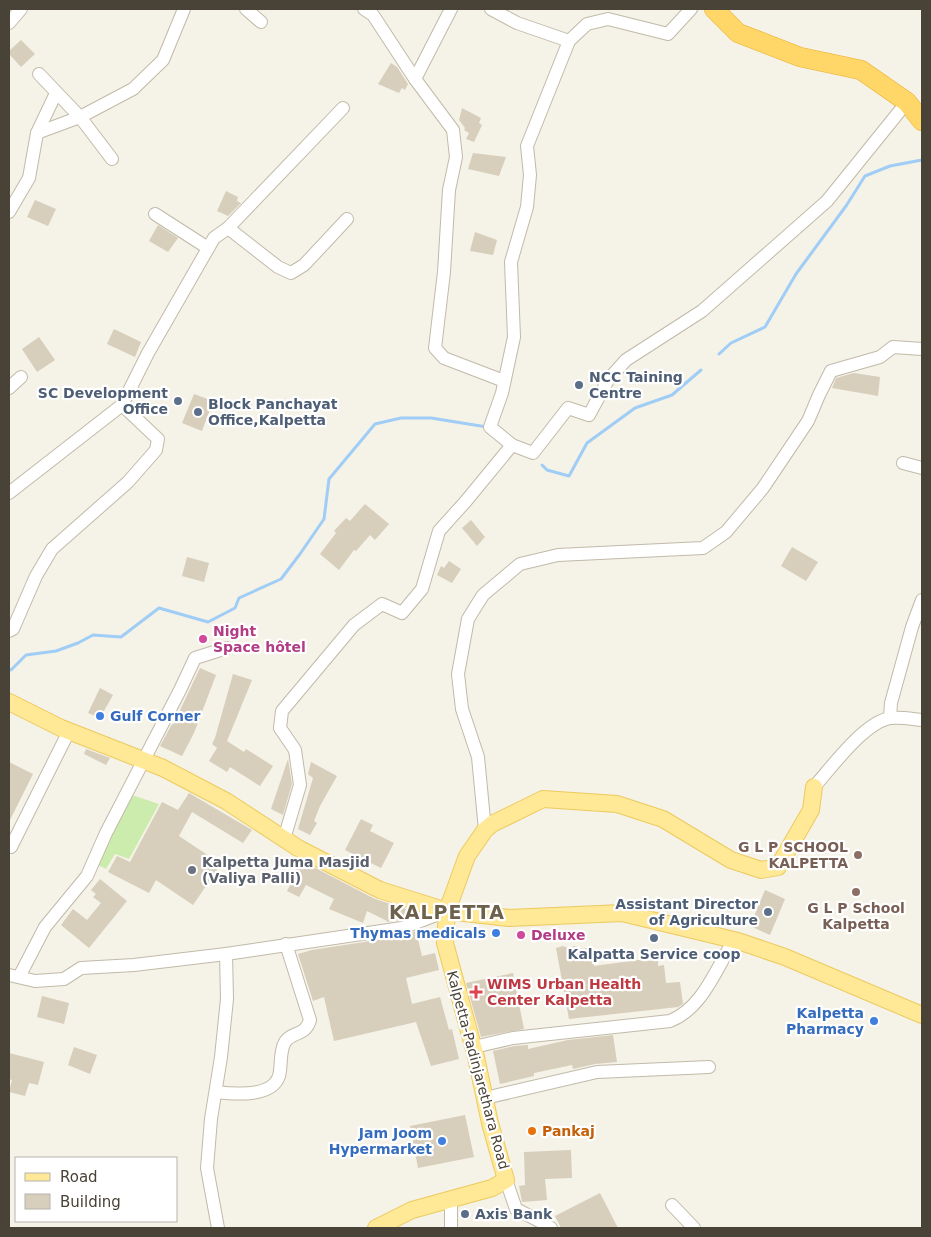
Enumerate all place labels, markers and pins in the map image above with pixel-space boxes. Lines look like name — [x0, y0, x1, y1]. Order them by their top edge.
place label: NCC Taining Centre — [589, 369, 683, 401]
marker: NCC Taining Centre — [573, 379, 585, 391]
place label: SC Development Office — [38, 385, 168, 417]
marker: SC Development Office — [172, 395, 184, 407]
place label: Block Panchayat Office,Kalpetta — [208, 396, 338, 428]
marker: Block Panchayat Office,Kalpetta — [192, 406, 204, 418]
place label: Night Space hôtel — [213, 623, 306, 655]
marker: Night Space hôtel — [197, 633, 209, 645]
place label: Gulf Corner — [110, 708, 200, 724]
marker: Gulf Corner — [94, 710, 106, 722]
place label: G L P SCHOOL KALPETTA — [738, 839, 848, 871]
marker: G L P SCHOOL KALPETTA — [852, 849, 864, 861]
place label: Kalpetta Juma Masjid (Valiya Palli) — [202, 854, 370, 886]
marker: Kalpetta Juma Masjid (Valiya Palli) — [186, 864, 198, 876]
marker: G L P School Kalpetta — [850, 886, 862, 898]
place label: Assistant Director of Agriculture — [615, 896, 758, 928]
place label: G L P School Kalpetta — [807, 900, 905, 932]
marker: Assistant Director of Agriculture — [762, 906, 774, 918]
place label: Thymas medicals — [350, 925, 486, 941]
marker: Thymas medicals — [490, 927, 502, 939]
place label: Deluxe — [531, 927, 585, 943]
marker: Deluxe — [515, 929, 527, 941]
marker: Kalpatta Service coop — [648, 932, 660, 944]
place label: Kalpatta Service coop — [568, 946, 740, 962]
place label: WIMS Urban Health Center Kalpetta — [487, 976, 641, 1008]
marker: WIMS Urban Health Center Kalpetta — [469, 985, 483, 999]
place label: Kalpetta Pharmacy — [786, 1005, 864, 1037]
marker: Kalpetta Pharmacy — [868, 1015, 880, 1027]
place label: Pankaj — [542, 1123, 595, 1139]
place label: Jam Joom Hypermarket — [329, 1125, 432, 1157]
marker: Pankaj — [526, 1125, 538, 1137]
marker: Jam Joom Hypermarket — [436, 1135, 448, 1147]
place label: Axis Bank — [475, 1206, 553, 1222]
marker: Axis Bank — [459, 1208, 471, 1220]

